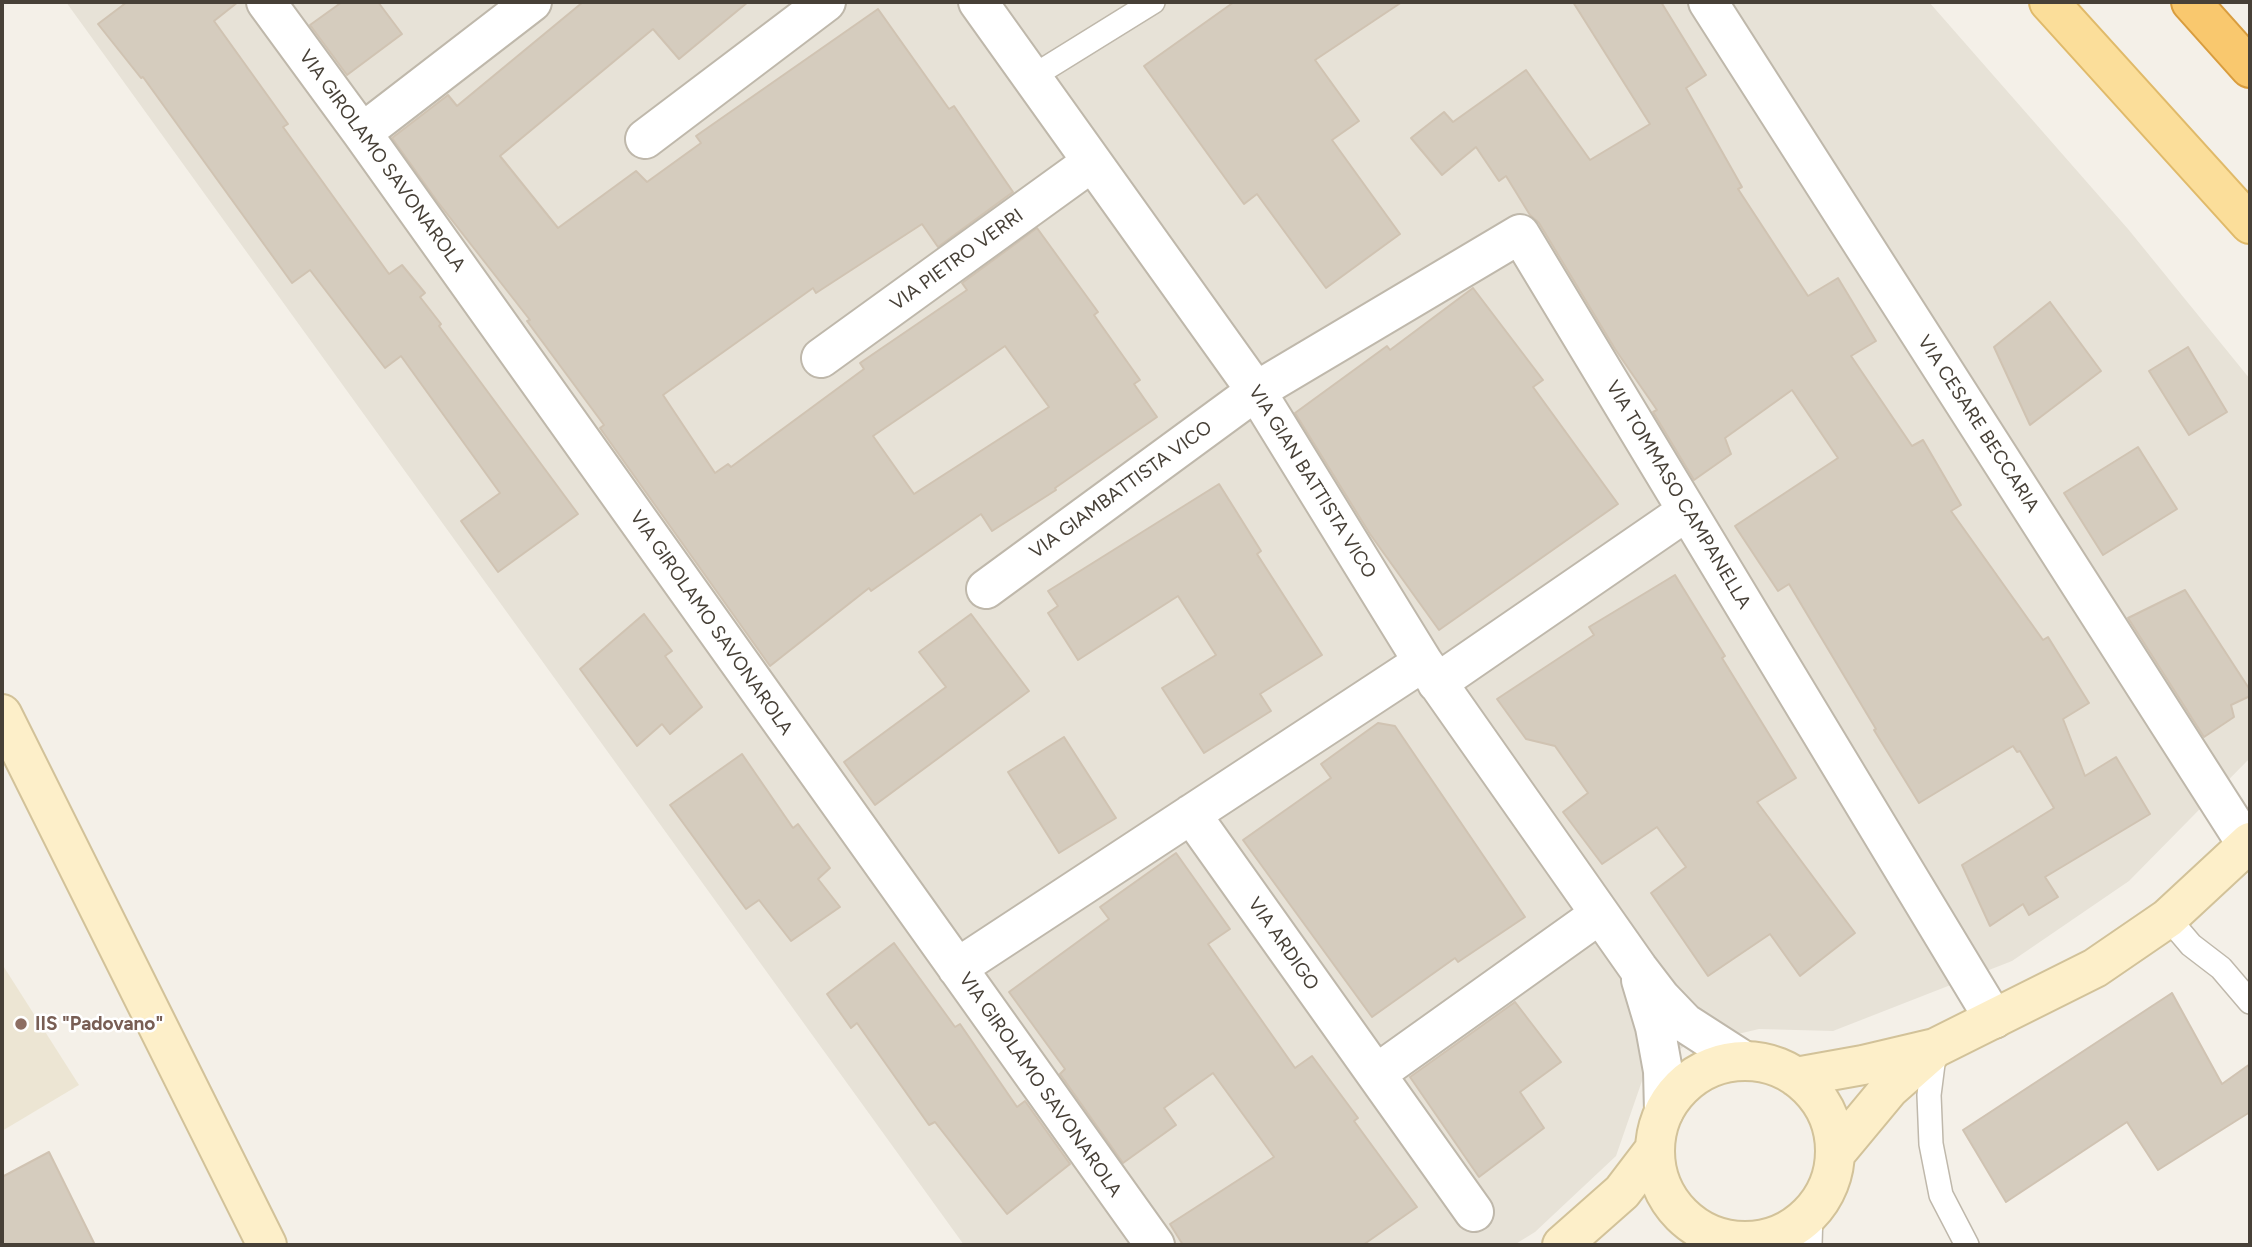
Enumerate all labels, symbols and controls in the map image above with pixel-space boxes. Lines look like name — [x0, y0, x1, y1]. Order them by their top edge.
street label: VIA GIROLAMO SAVONAROLA — [294, 46, 470, 276]
street label: VIA PIETRO VERRI — [886, 204, 1028, 316]
street label: VIA CESARE BECCARIA — [1912, 331, 2044, 517]
street label: VIA TOMMASO CAMPANELLA — [1601, 377, 1755, 613]
street label: VIA GIAN BATTISTA VICO — [1243, 381, 1381, 583]
street label: VIA GIAMBATTISTA VICO — [1025, 416, 1217, 564]
street label: VIA GIROLAMO SAVONAROLA — [625, 506, 797, 740]
street label: VIA ARDIGO — [1243, 893, 1323, 995]
street label: VIA GIROLAMO SAVONAROLA — [954, 968, 1126, 1202]
place label: IIS "Padovano" — [35, 1013, 163, 1035]
marker: IIS "Padovano" — [13, 1016, 29, 1032]

